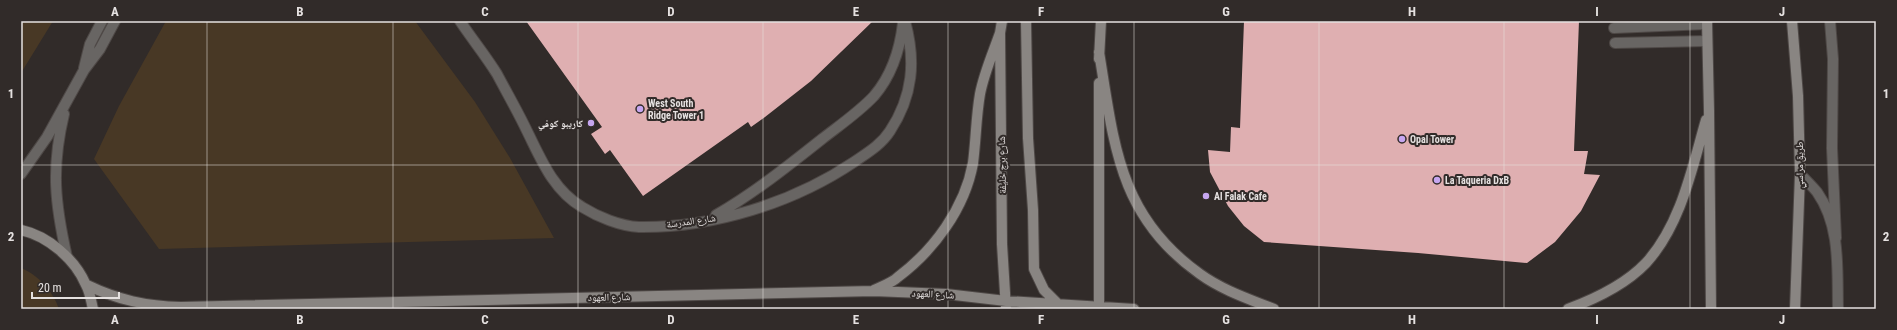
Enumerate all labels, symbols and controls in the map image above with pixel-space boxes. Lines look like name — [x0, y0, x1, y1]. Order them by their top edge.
text: A — [111, 4, 119, 19]
text: B — [296, 4, 304, 19]
text: C — [481, 4, 489, 19]
text: D — [667, 4, 675, 19]
text: E — [853, 4, 860, 19]
text: F — [1038, 4, 1044, 19]
text: G — [1222, 4, 1230, 19]
text: H — [1408, 4, 1416, 19]
text: I — [1595, 4, 1599, 19]
text: J — [1779, 4, 1785, 19]
text: 1 — [8, 86, 14, 101]
text: 1 — [1883, 86, 1889, 101]
place label: West South Ridge Tower 1 — [648, 98, 704, 121]
marker: West South Ridge Tower 1 — [635, 104, 645, 114]
place label: كاريبو كوفي — [538, 118, 584, 131]
marker: كاريبو كوفي — [586, 118, 596, 128]
marker: Opal Tower — [1397, 134, 1407, 144]
place label: Opal Tower — [1410, 134, 1455, 145]
street label: شارع برج خليفة — [996, 136, 1009, 194]
street label: طريق مراسي — [1794, 141, 1807, 189]
marker: La Taqueria DxB — [1432, 175, 1442, 185]
place label: La Taqueria DxB — [1445, 175, 1510, 186]
marker: Al Falak Cafe — [1201, 191, 1211, 201]
place label: Al Falak Cafe — [1214, 191, 1267, 202]
street label: شارع المدرسة — [666, 212, 717, 231]
text: 2 — [8, 229, 15, 244]
text: 2 — [1883, 229, 1890, 244]
scale bar — [32, 274, 119, 300]
text: 20 m — [38, 281, 62, 295]
street label: شارع العهود — [911, 287, 955, 302]
street label: شارع العهود — [588, 291, 631, 304]
text: A — [111, 312, 119, 327]
text: B — [296, 312, 304, 327]
text: C — [481, 312, 489, 327]
text: D — [667, 312, 675, 327]
text: E — [853, 312, 860, 327]
text: F — [1038, 312, 1044, 327]
text: G — [1222, 312, 1230, 327]
text: H — [1408, 312, 1416, 327]
text: I — [1595, 312, 1599, 327]
text: J — [1779, 312, 1785, 327]

